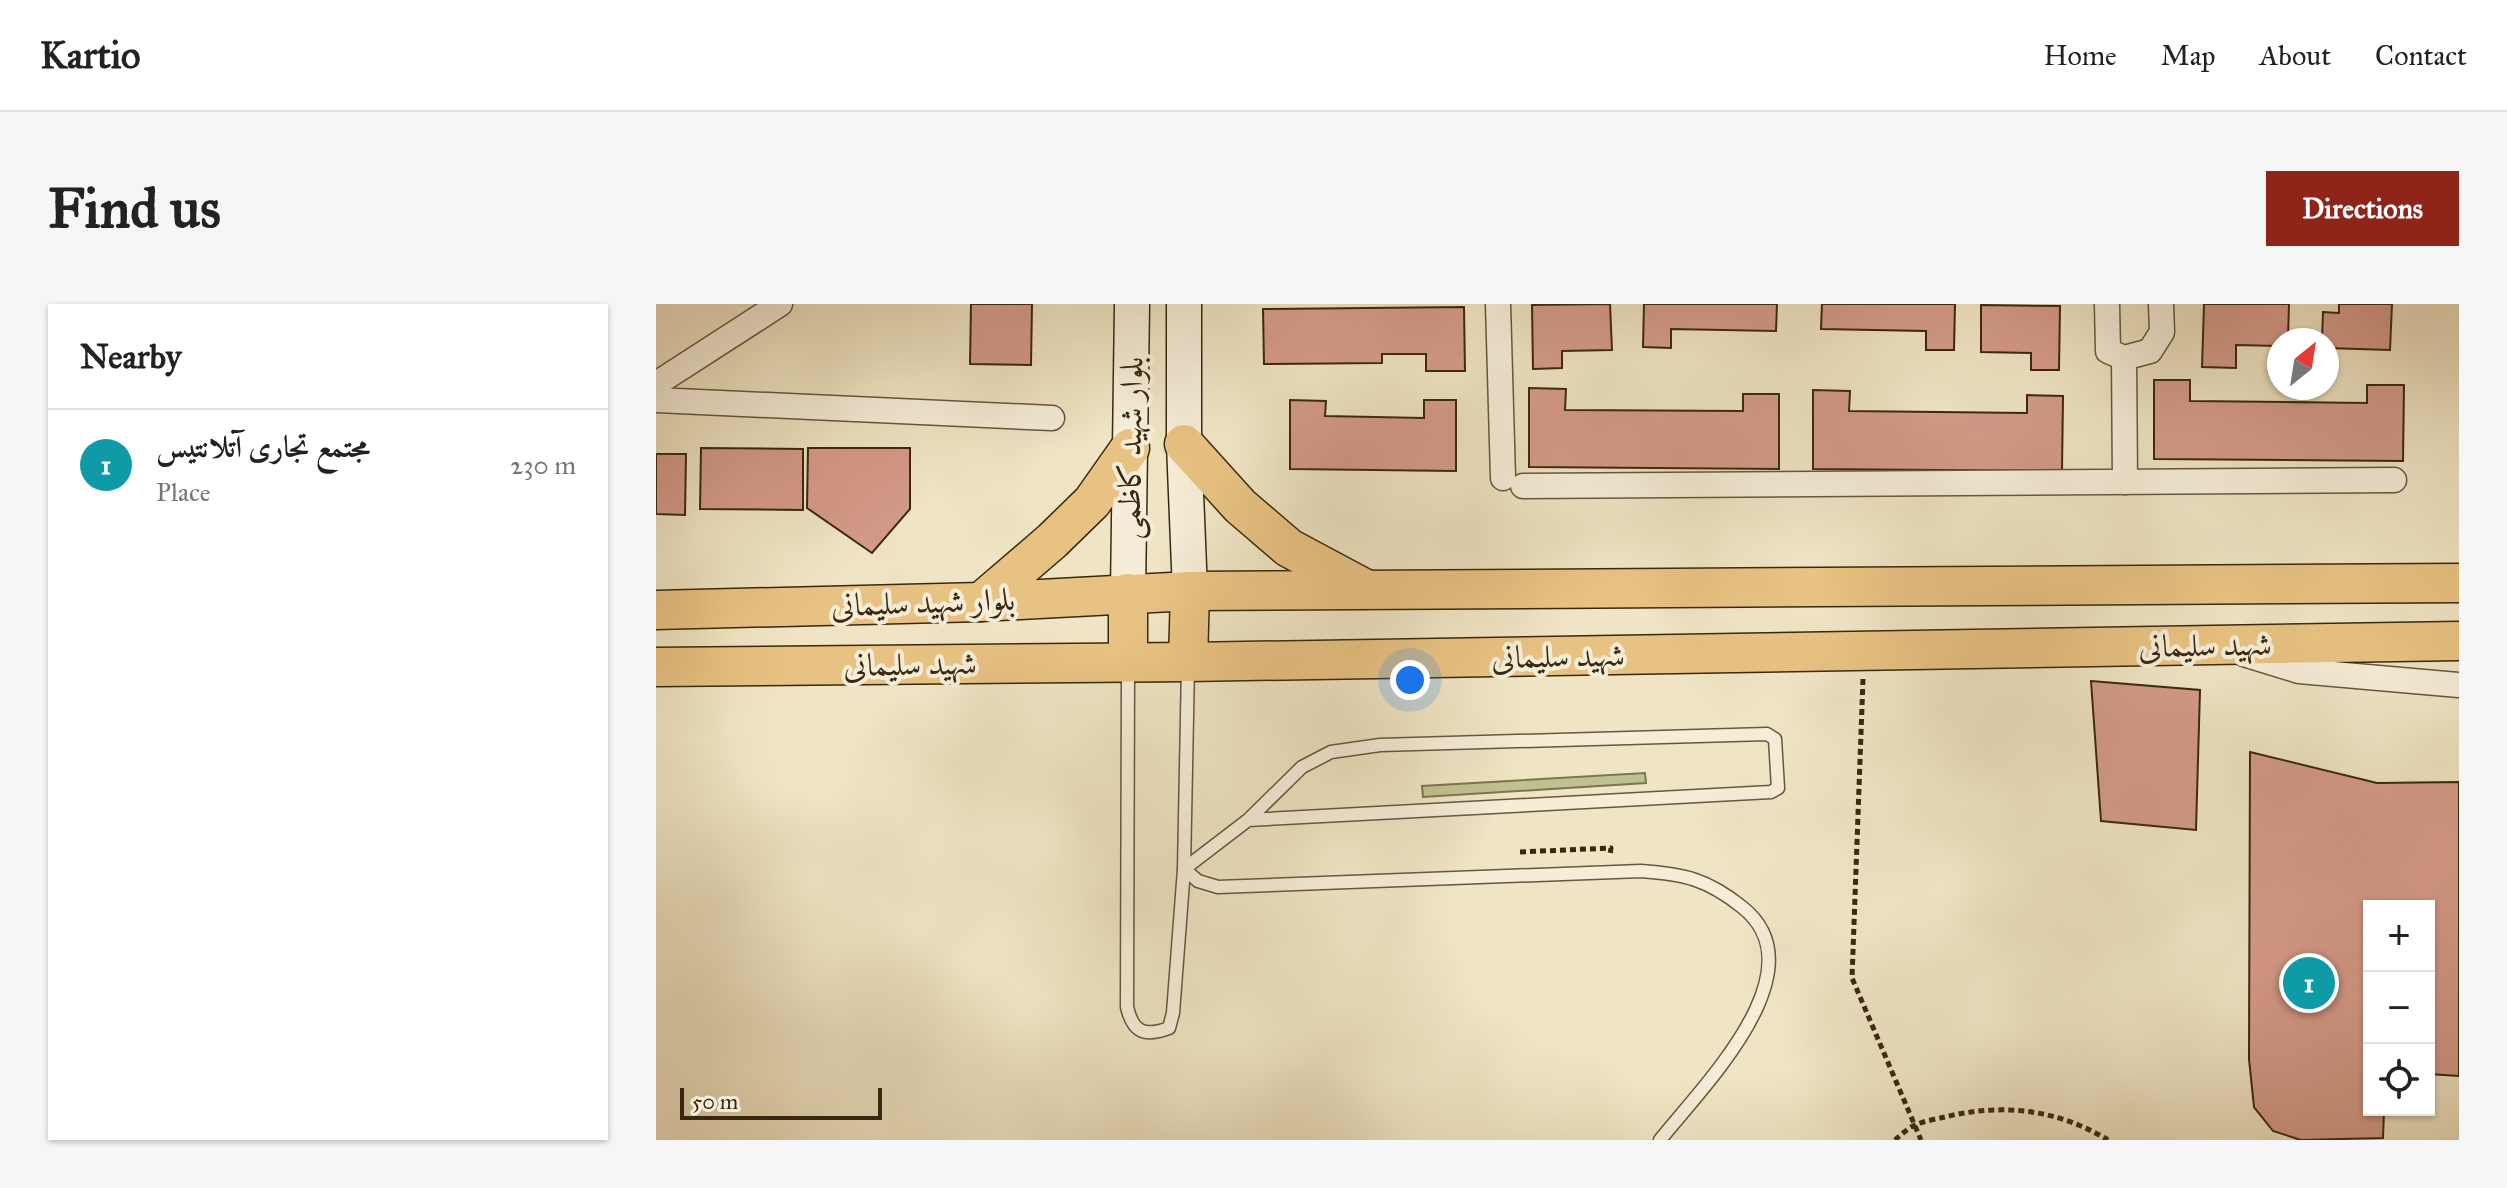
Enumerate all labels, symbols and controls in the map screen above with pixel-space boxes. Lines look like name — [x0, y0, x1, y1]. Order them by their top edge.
text: Kartio — [40, 32, 140, 78]
text: Home — [2044, 38, 2117, 73]
text: Map — [2161, 38, 2215, 73]
text: About — [2259, 38, 2331, 73]
text: Contact — [2375, 38, 2467, 73]
button: Directions — [2266, 171, 2459, 246]
text: Find us — [48, 174, 221, 242]
north arrow — [2267, 328, 2339, 400]
text: Nearby — [80, 336, 182, 377]
street label: بلوار شهید کاظمی — [1109, 356, 1154, 540]
text: مجتمع تجاری آتلانتیس — [156, 429, 370, 465]
text: 1 — [101, 449, 111, 481]
text: 230 m — [510, 449, 576, 481]
text: Place — [156, 476, 211, 508]
street label: بلوار شهید سلیمانی — [830, 580, 1016, 626]
street label: شهید سلیمانی — [2138, 625, 2272, 667]
street label: شهید سلیمانی — [1491, 636, 1625, 678]
street label: شهید سلیمانی — [843, 644, 977, 686]
your location — [1390, 660, 1430, 700]
map controls — [2363, 900, 2435, 1116]
button: + — [2363, 900, 2435, 972]
pin: 1 — [2283, 953, 2335, 1013]
button: − — [2363, 972, 2435, 1044]
button: locate — [2363, 1044, 2435, 1116]
scale bar — [680, 1084, 882, 1120]
text: 50 m — [692, 1088, 738, 1115]

